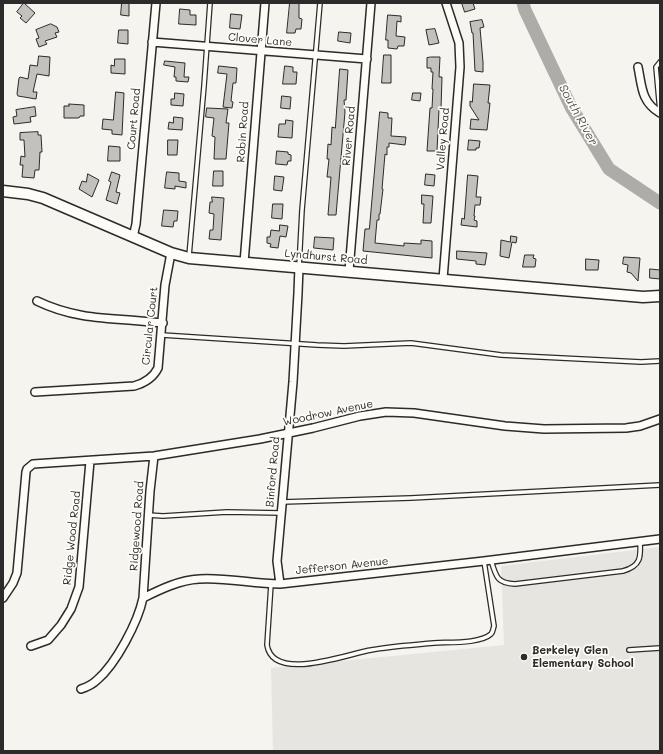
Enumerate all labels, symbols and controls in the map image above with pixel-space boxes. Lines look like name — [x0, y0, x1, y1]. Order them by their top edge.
street label: Clover Lane — [227, 31, 293, 49]
water label: South River — [555, 82, 601, 148]
street label: Court Road — [125, 88, 143, 150]
street label: Robin Road — [234, 101, 252, 163]
street label: River Road — [340, 106, 358, 166]
street label: Valley Road — [434, 107, 452, 171]
street label: Lyndhurst Road — [284, 247, 368, 267]
street label: Circular Court — [139, 286, 161, 366]
street label: Woodrow Avenue — [282, 397, 374, 429]
street label: Binford Road — [263, 436, 283, 508]
street label: Ridgewood Road — [127, 481, 147, 571]
street label: Ridge Wood Road — [60, 490, 84, 586]
street label: Jefferson Avenue — [295, 555, 389, 577]
place label: Berkeley Glen Elementary School — [532, 644, 634, 670]
marker: Berkeley Glen Elementary School — [519, 652, 529, 662]

